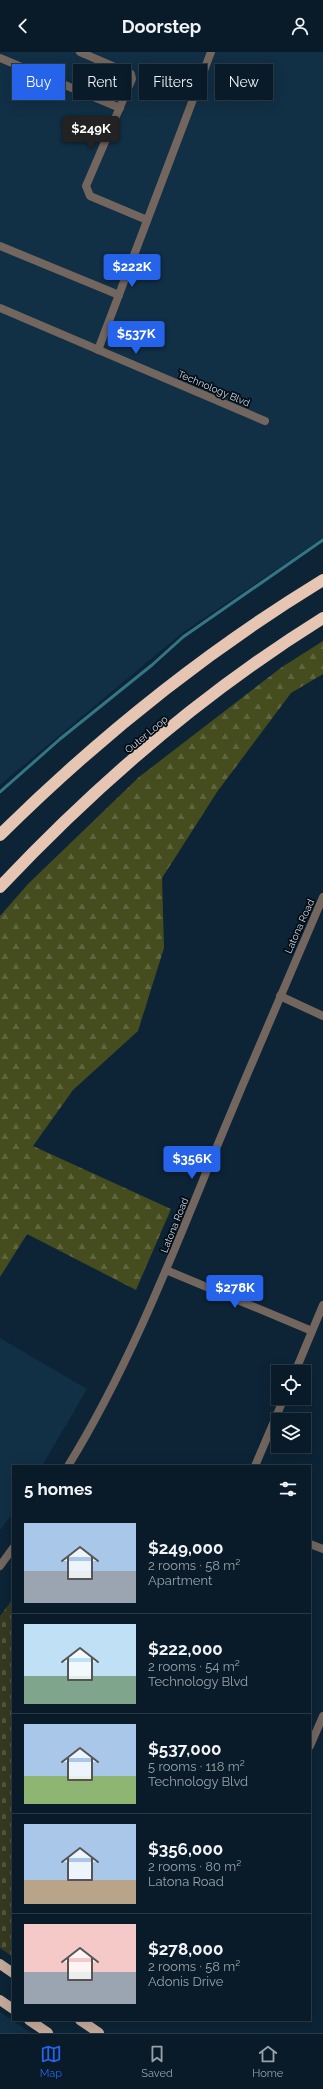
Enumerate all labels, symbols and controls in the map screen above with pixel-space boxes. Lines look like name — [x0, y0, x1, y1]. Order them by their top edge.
icon: back — [12, 15, 34, 37]
icon: person — [289, 15, 311, 37]
text: Doorstep — [122, 16, 201, 37]
chip: Buy — [12, 64, 65, 100]
chip: Rent — [73, 64, 131, 100]
chip: Filters — [139, 64, 207, 100]
chip: New — [215, 64, 273, 100]
pin: $249K — [63, 116, 119, 150]
text: $249K — [71, 121, 111, 136]
pin: $222K — [104, 254, 160, 288]
text: $222K — [113, 259, 151, 274]
pin: $537K — [108, 321, 164, 355]
text: $537K — [117, 326, 155, 341]
street label: Technology Blvd — [176, 368, 251, 409]
street label: Outer Loop — [123, 713, 170, 755]
street label: Latona Road — [283, 897, 316, 955]
pin: $356K — [164, 1146, 220, 1180]
text: $356K — [172, 1151, 212, 1166]
street label: Latona Road — [158, 1196, 190, 1254]
pin: $278K — [207, 1275, 263, 1309]
text: $278K — [215, 1280, 255, 1295]
map controls — [271, 1365, 311, 1453]
button: locate — [271, 1365, 311, 1405]
button: layers — [271, 1413, 311, 1453]
icon: filters — [277, 1478, 299, 1500]
text: 5 homes — [24, 1479, 92, 1499]
text: $249,000 — [148, 1538, 223, 1558]
icon: home — [56, 1539, 104, 1587]
text: 2 rooms · 58 m² — [148, 1558, 240, 1573]
text: Apartment — [148, 1573, 212, 1588]
text: $222,000 — [148, 1639, 223, 1659]
icon: home — [56, 1640, 104, 1688]
text: 2 rooms · 54 m² — [148, 1659, 240, 1674]
text: Technology Blvd — [148, 1674, 248, 1689]
text: $537,000 — [148, 1739, 222, 1759]
icon: home — [56, 1740, 104, 1788]
text: 5 rooms · 118 m² — [148, 1759, 245, 1774]
text: Technology Blvd — [148, 1774, 248, 1789]
text: $356,000 — [148, 1839, 223, 1859]
icon: home — [56, 1840, 104, 1888]
text: 2 rooms · 80 m² — [148, 1859, 241, 1874]
text: Latona Road — [148, 1874, 224, 1889]
text: $278,000 — [148, 1939, 223, 1959]
icon: home — [56, 1940, 104, 1988]
text: 2 rooms · 58 m² — [148, 1959, 240, 1974]
text: Adonis Drive — [148, 1974, 223, 1989]
tab: Map — [40, 2043, 62, 2080]
tab: Saved — [141, 2043, 173, 2080]
tab: Home — [252, 2043, 283, 2080]

